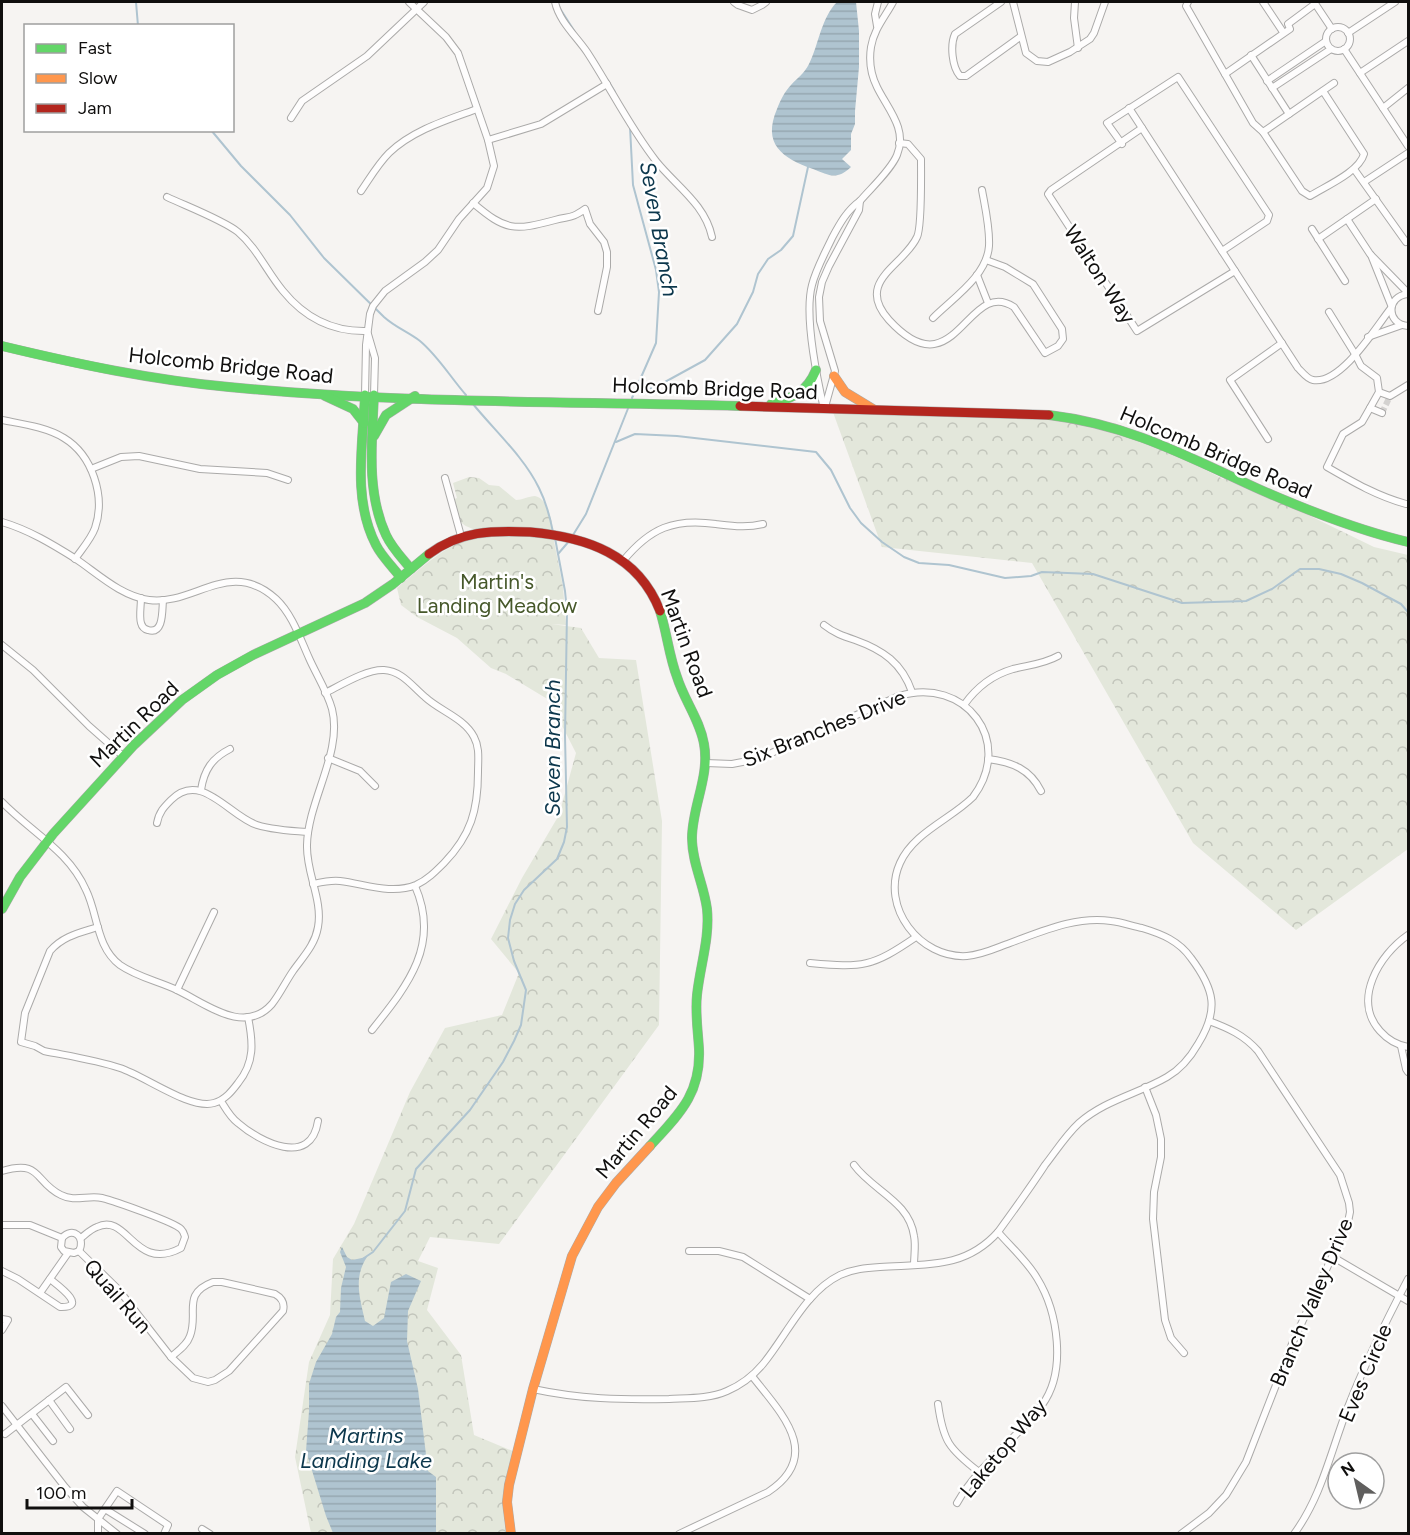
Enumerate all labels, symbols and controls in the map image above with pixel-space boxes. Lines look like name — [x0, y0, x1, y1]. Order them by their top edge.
legend — [24, 24, 234, 132]
text: Fast — [78, 37, 112, 59]
text: Slow — [78, 67, 117, 89]
text: Jam — [78, 97, 112, 119]
water label: Seven Branch — [634, 159, 684, 299]
street label: Walton Way — [1059, 220, 1141, 328]
street label: Holcomb Bridge Road — [127, 342, 335, 388]
street label: Holcomb Bridge Road — [612, 372, 818, 404]
street label: Holcomb Bridge Road — [1116, 400, 1316, 504]
park label: Martin's Landing Meadow — [417, 569, 578, 618]
street label: Martin Road — [656, 585, 718, 701]
street label: Martin Road — [84, 676, 184, 772]
water label: Seven Branch — [539, 680, 566, 816]
street label: Six Branches Drive — [739, 684, 909, 772]
street label: Martin Road — [590, 1080, 682, 1184]
street label: Branch Valley Drive — [1264, 1214, 1358, 1390]
street label: Quail Run — [79, 1254, 157, 1338]
street label: Eves Circle — [1333, 1320, 1397, 1426]
street label: Laketop Way — [954, 1393, 1052, 1503]
water label: Martins Landing Lake — [300, 1422, 432, 1474]
north arrow — [1326, 1451, 1386, 1511]
text: N — [1337, 1458, 1358, 1480]
scale bar — [27, 1472, 132, 1510]
text: 100 m — [36, 1482, 86, 1504]

